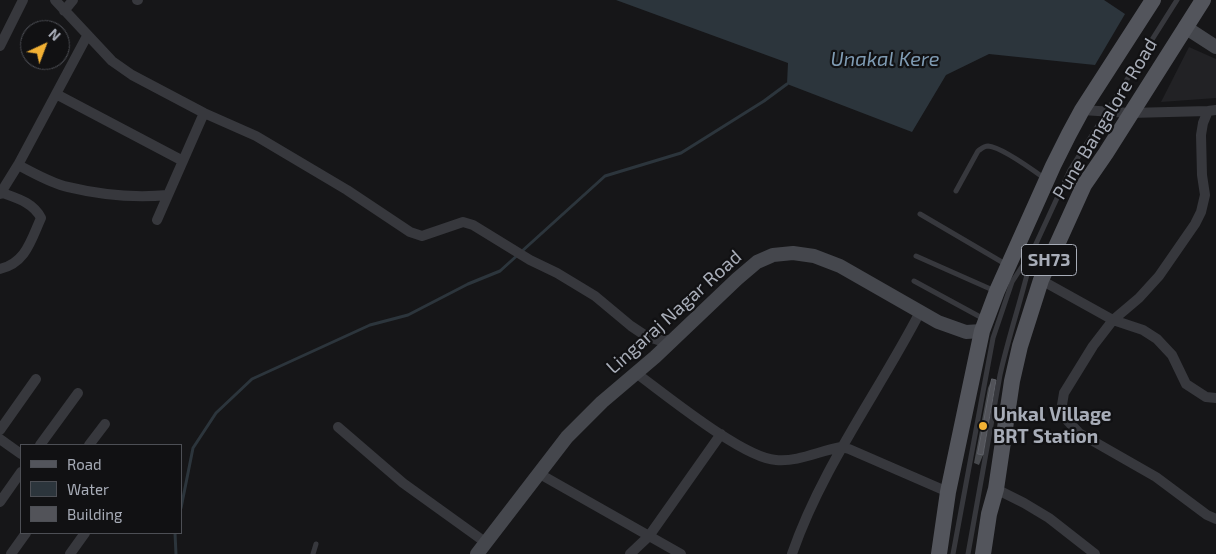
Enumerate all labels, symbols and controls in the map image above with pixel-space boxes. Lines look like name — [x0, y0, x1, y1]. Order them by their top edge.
north arrow — [20, 20, 70, 70]
text: N — [45, 25, 64, 44]
street label: Pune Bangalore Road — [1048, 34, 1162, 204]
water label: Unakal Kere — [830, 47, 940, 71]
road number: SH73 — [1022, 244, 1076, 276]
street label: Lingaraj Nagar Road — [602, 245, 746, 379]
place label: Unkal Village BRT Station — [993, 404, 1112, 448]
marker: Unkal Village BRT Station — [977, 420, 989, 432]
legend — [20, 444, 182, 534]
text: Road — [67, 455, 102, 473]
text: Water — [67, 480, 109, 498]
text: Building — [67, 505, 122, 523]

